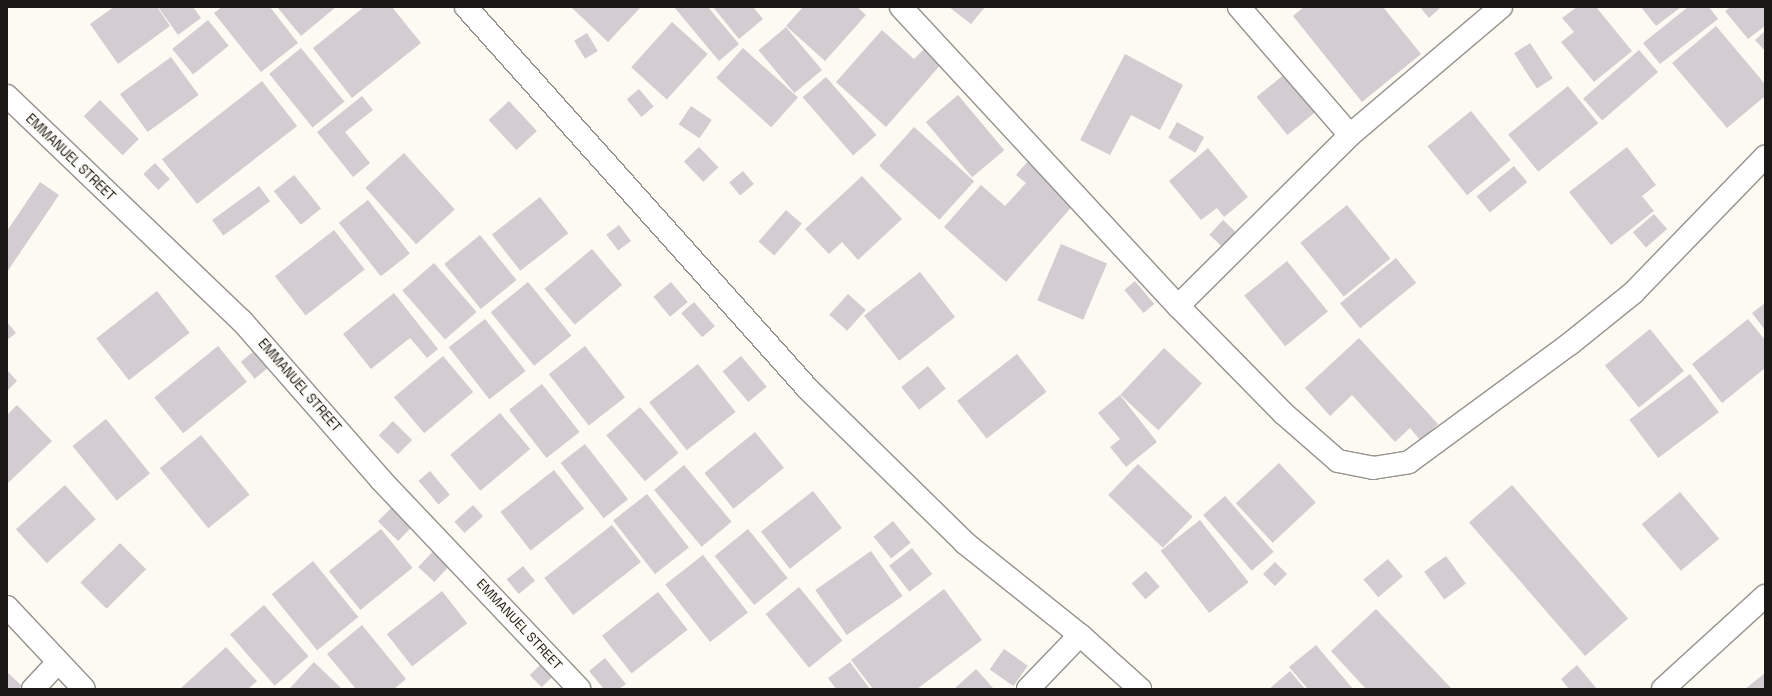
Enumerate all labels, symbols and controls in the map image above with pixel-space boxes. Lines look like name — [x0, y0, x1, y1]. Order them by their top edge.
street label: EMMANUEL STREET — [22, 111, 118, 205]
street label: EMMANUEL STREET — [254, 336, 344, 436]
street label: EMMANUEL STREET — [473, 576, 565, 674]

